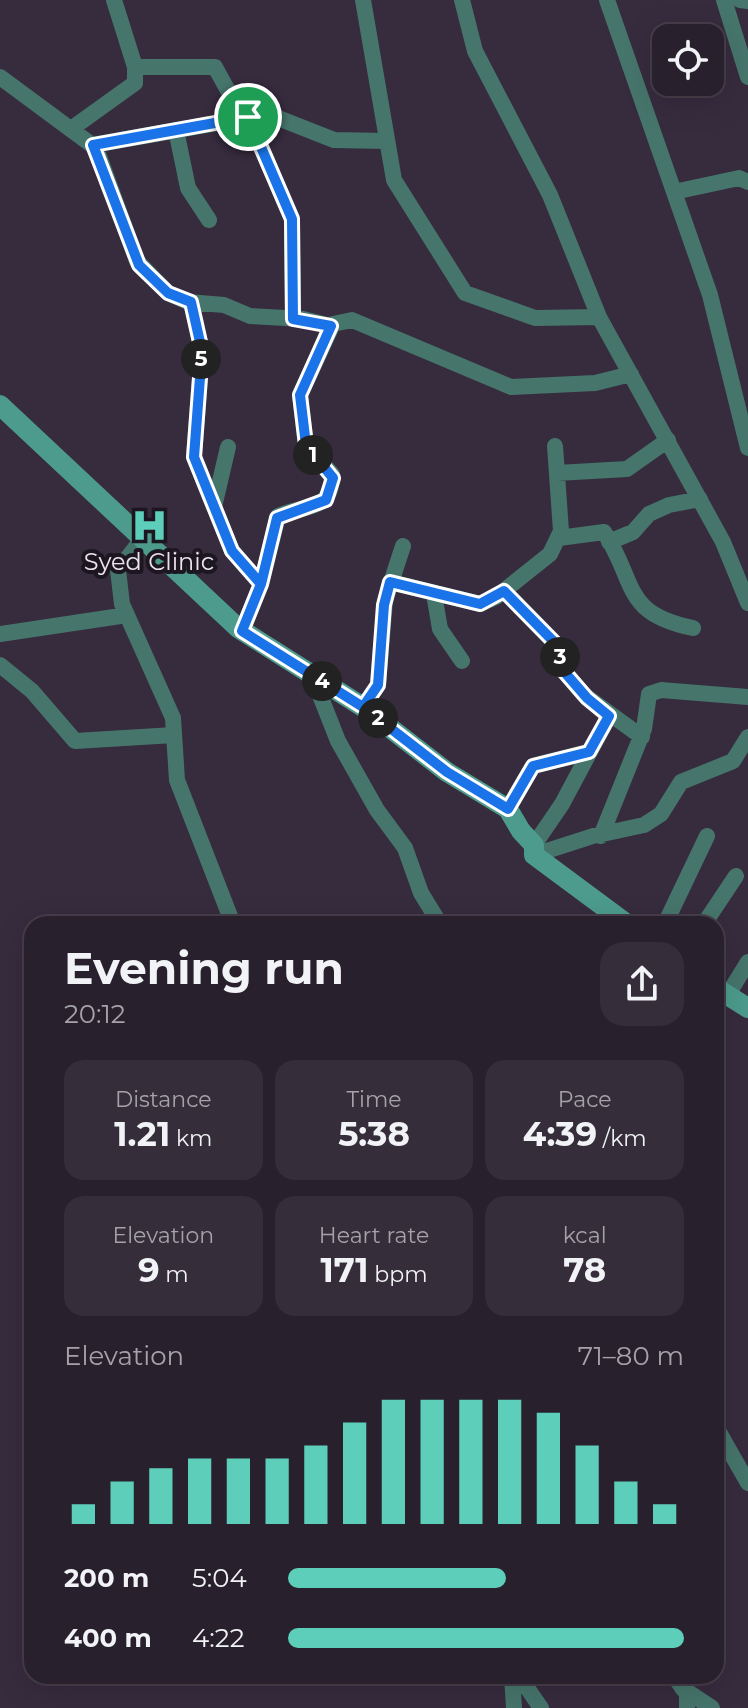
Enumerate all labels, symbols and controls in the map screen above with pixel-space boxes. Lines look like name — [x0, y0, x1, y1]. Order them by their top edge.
map controls — [652, 24, 724, 96]
button: locate — [652, 24, 724, 96]
pin — [214, 83, 282, 151]
icon: arrive — [226, 95, 270, 139]
pin: 5 — [181, 339, 221, 379]
text: 5 — [194, 345, 208, 372]
pin: 1 — [293, 435, 333, 475]
text: 1 — [309, 441, 317, 468]
hospital icon: Syed Clinic — [130, 506, 168, 544]
place label: Syed Clinic — [84, 547, 214, 576]
pin: 3 — [540, 637, 580, 677]
text: 3 — [553, 643, 567, 670]
pin: 4 — [302, 661, 342, 701]
text: 4 — [314, 667, 330, 694]
pin: 2 — [358, 698, 398, 738]
text: 2 — [372, 704, 384, 731]
text: Evening run — [64, 941, 344, 995]
button: share — [600, 942, 684, 1026]
text: 20:12 — [64, 998, 126, 1030]
text: Distance — [115, 1086, 212, 1113]
text: Time — [346, 1086, 402, 1113]
text: Pace — [558, 1086, 612, 1113]
text: 1.21 — [114, 1113, 170, 1155]
text: 5:38 — [338, 1113, 410, 1155]
text: 4:39 — [523, 1113, 597, 1155]
text: km — [170, 1125, 212, 1152]
text: /km — [597, 1125, 647, 1152]
text: Elevation — [112, 1222, 214, 1249]
text: Heart rate — [319, 1222, 429, 1249]
text: kcal — [563, 1222, 607, 1249]
text: 9 — [138, 1249, 160, 1291]
text: 171 — [320, 1249, 369, 1291]
text: 78 — [563, 1249, 606, 1291]
text: m — [160, 1261, 189, 1288]
text: bpm — [369, 1261, 428, 1288]
text: Elevation — [64, 1340, 184, 1372]
text: 71–80 m — [578, 1340, 684, 1372]
text: 200 m — [64, 1562, 149, 1594]
text: 5:04 — [192, 1562, 247, 1594]
text: 400 m — [64, 1622, 152, 1654]
text: 4:22 — [192, 1622, 244, 1654]

